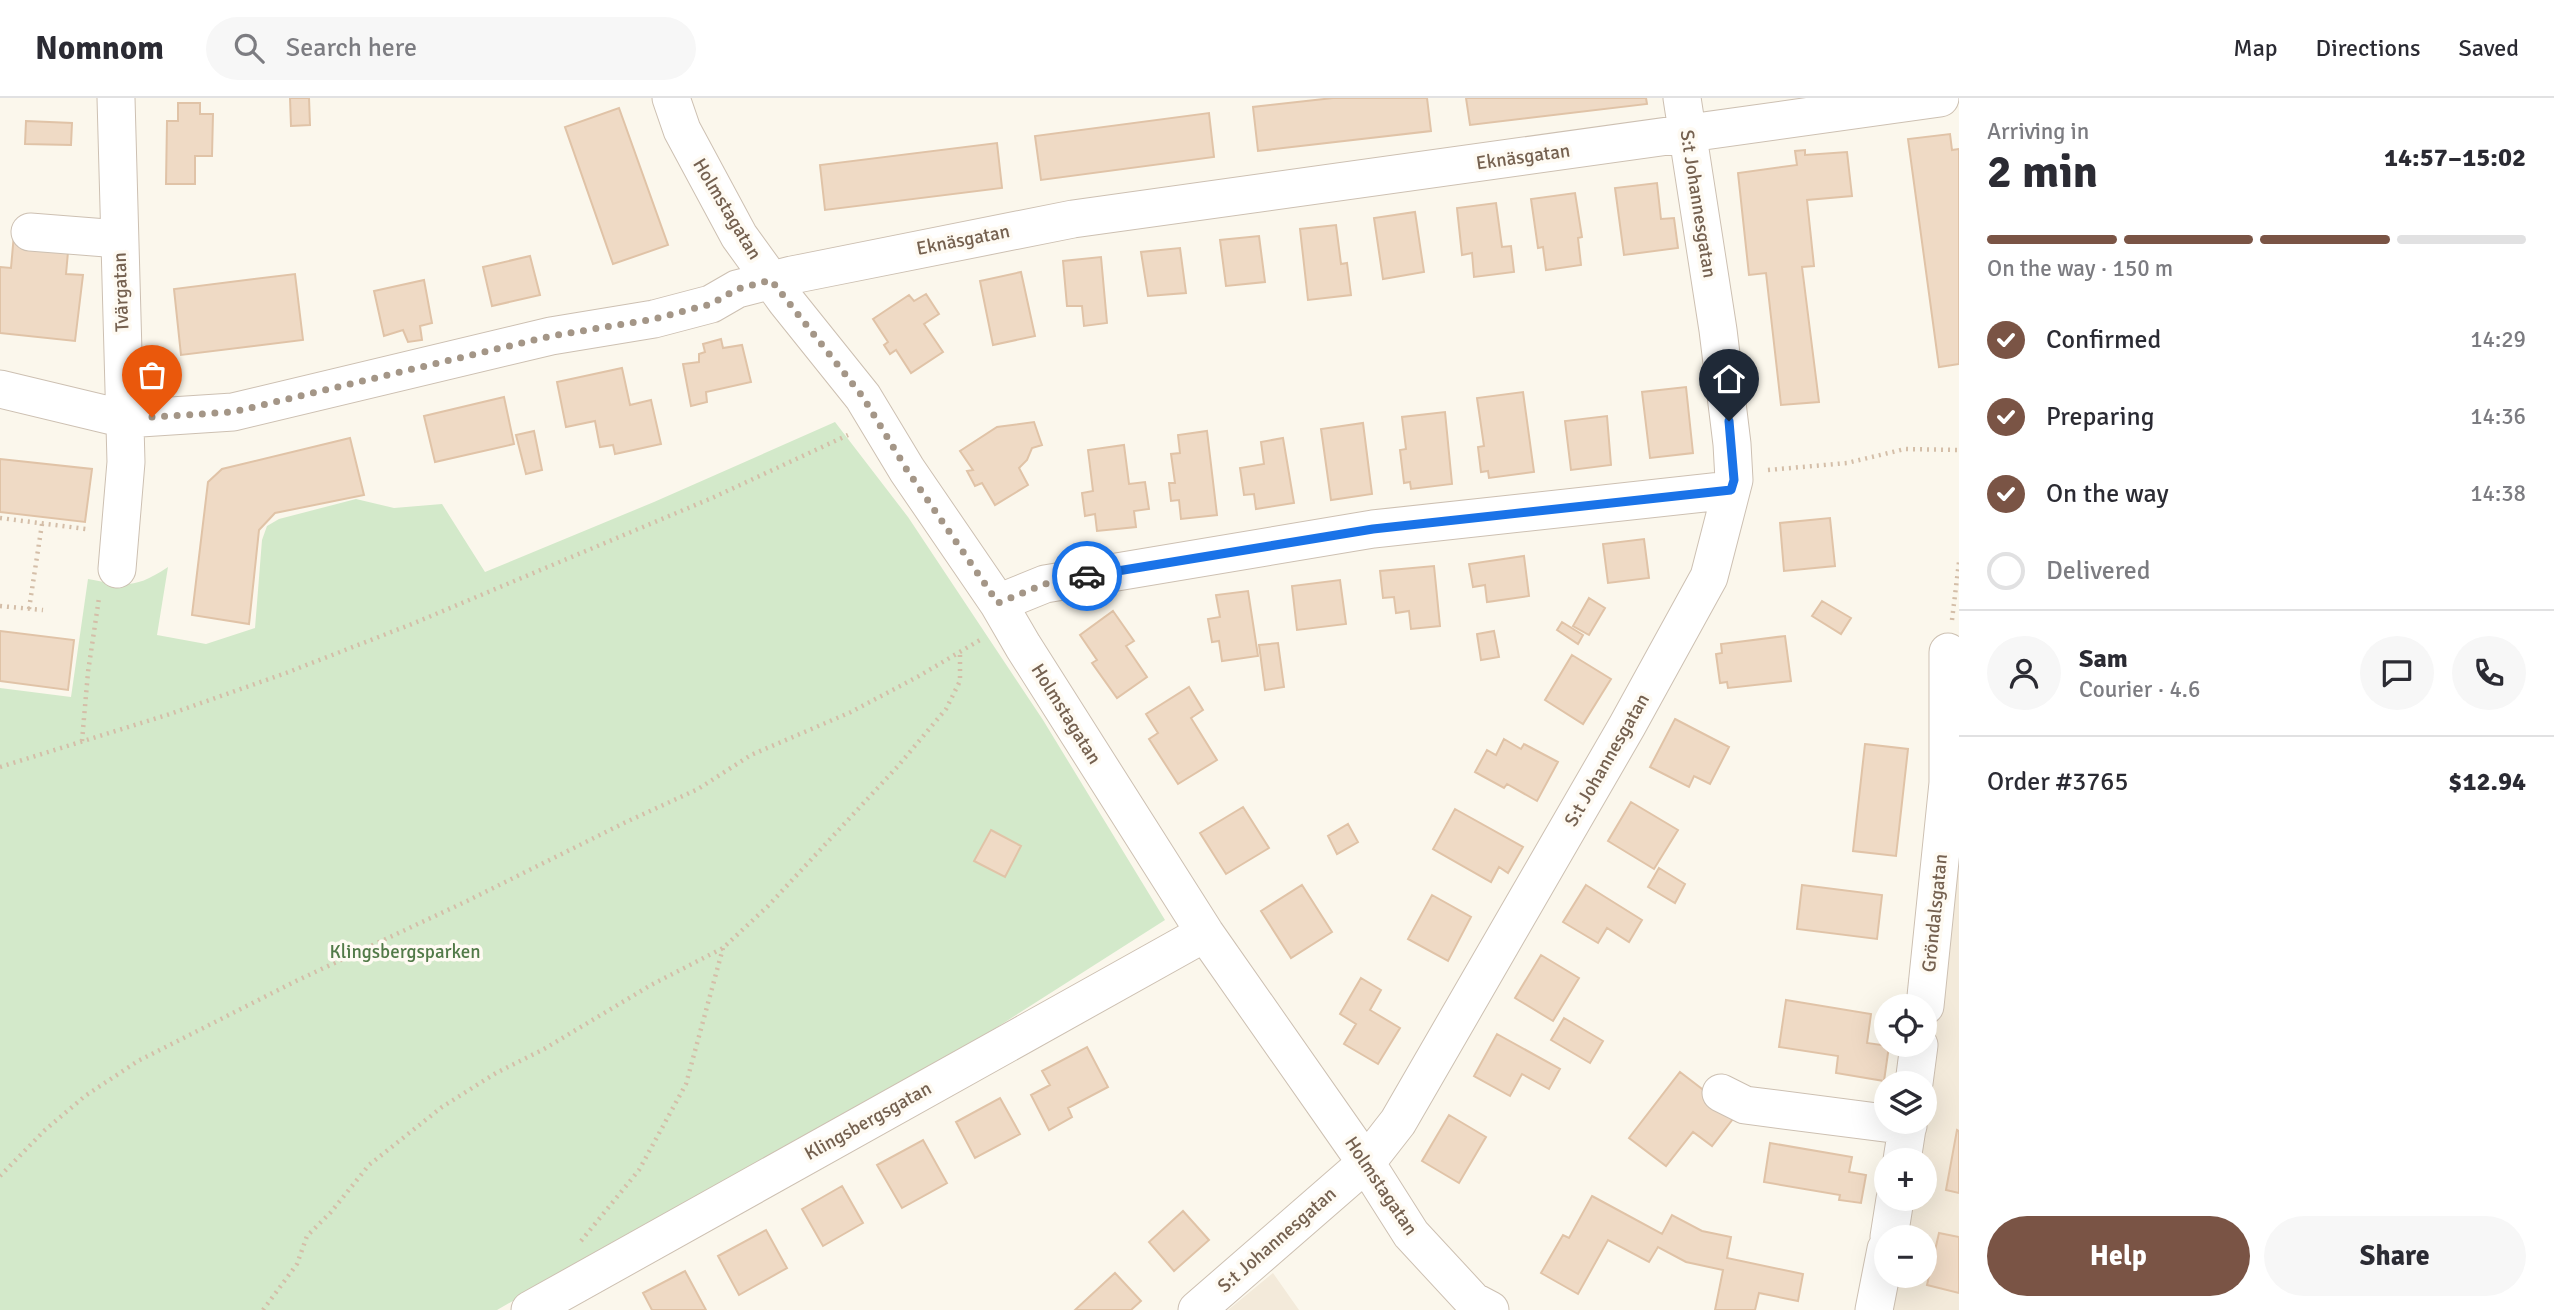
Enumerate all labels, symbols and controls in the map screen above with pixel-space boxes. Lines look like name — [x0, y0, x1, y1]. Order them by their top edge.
search box — [206, 17, 696, 80]
text: Nomnom — [35, 28, 164, 69]
icon: search — [230, 29, 268, 67]
text: Search here — [286, 32, 417, 64]
text: Map — [2233, 33, 2278, 63]
text: Directions — [2316, 33, 2421, 63]
text: Saved — [2459, 33, 2519, 63]
text: Arriving in — [1987, 117, 2089, 146]
street label: S:t Johannesgatan — [1674, 128, 1722, 280]
street label: Eknäsgatan — [1474, 139, 1572, 175]
text: 14:57–15:02 — [2384, 142, 2526, 174]
text: 2 min — [1987, 144, 2098, 200]
street label: Holmstagatan — [687, 154, 767, 264]
street label: Eknäsgatan — [914, 219, 1012, 261]
street label: Tvärgatan — [108, 252, 134, 332]
text: On the way · 150 m — [1987, 254, 2173, 283]
icon: check — [1987, 321, 2025, 359]
text: Confirmed — [2046, 324, 2161, 356]
text: 14:29 — [2470, 325, 2526, 354]
pin — [122, 345, 182, 417]
pin — [1699, 349, 1759, 421]
icon: bag — [133, 356, 171, 394]
icon: home — [1710, 360, 1748, 398]
icon: check — [1987, 398, 2025, 436]
text: Preparing — [2046, 401, 2154, 433]
text: 14:36 — [2470, 402, 2526, 431]
icon: check — [1987, 475, 2025, 513]
text: On the way — [2046, 478, 2169, 510]
text: 14:38 — [2470, 479, 2526, 508]
courier — [1052, 541, 1122, 611]
text: Delivered — [2046, 555, 2151, 587]
icon: car — [1068, 557, 1106, 595]
button: person — [1987, 636, 2061, 710]
button: chat — [2360, 636, 2434, 710]
button: phone — [2452, 636, 2526, 710]
text: Sam — [2079, 643, 2128, 675]
street label: Holmstagatan — [1026, 659, 1106, 769]
text: Courier · 4.6 — [2079, 675, 2200, 704]
street label: S:t Johannesgatan — [1559, 689, 1655, 831]
text: Order #3765 — [1987, 766, 2128, 798]
text: $12.94 — [2448, 766, 2526, 798]
street label: Gröndalsgatan — [1917, 853, 1953, 973]
park label: Klingsbergsparken — [329, 940, 481, 964]
map controls — [1874, 994, 1937, 1288]
button: locate — [1874, 994, 1937, 1057]
button: layers — [1874, 1071, 1937, 1134]
street label: Klingsbergsgatan — [800, 1076, 936, 1166]
street label: Holmstagatan — [1339, 1132, 1423, 1240]
button: + — [1874, 1148, 1937, 1211]
street label: S:t Johannesgatan — [1213, 1182, 1341, 1298]
button: Help — [1987, 1216, 2250, 1296]
button: Share — [2264, 1216, 2526, 1296]
button: − — [1874, 1225, 1937, 1288]

